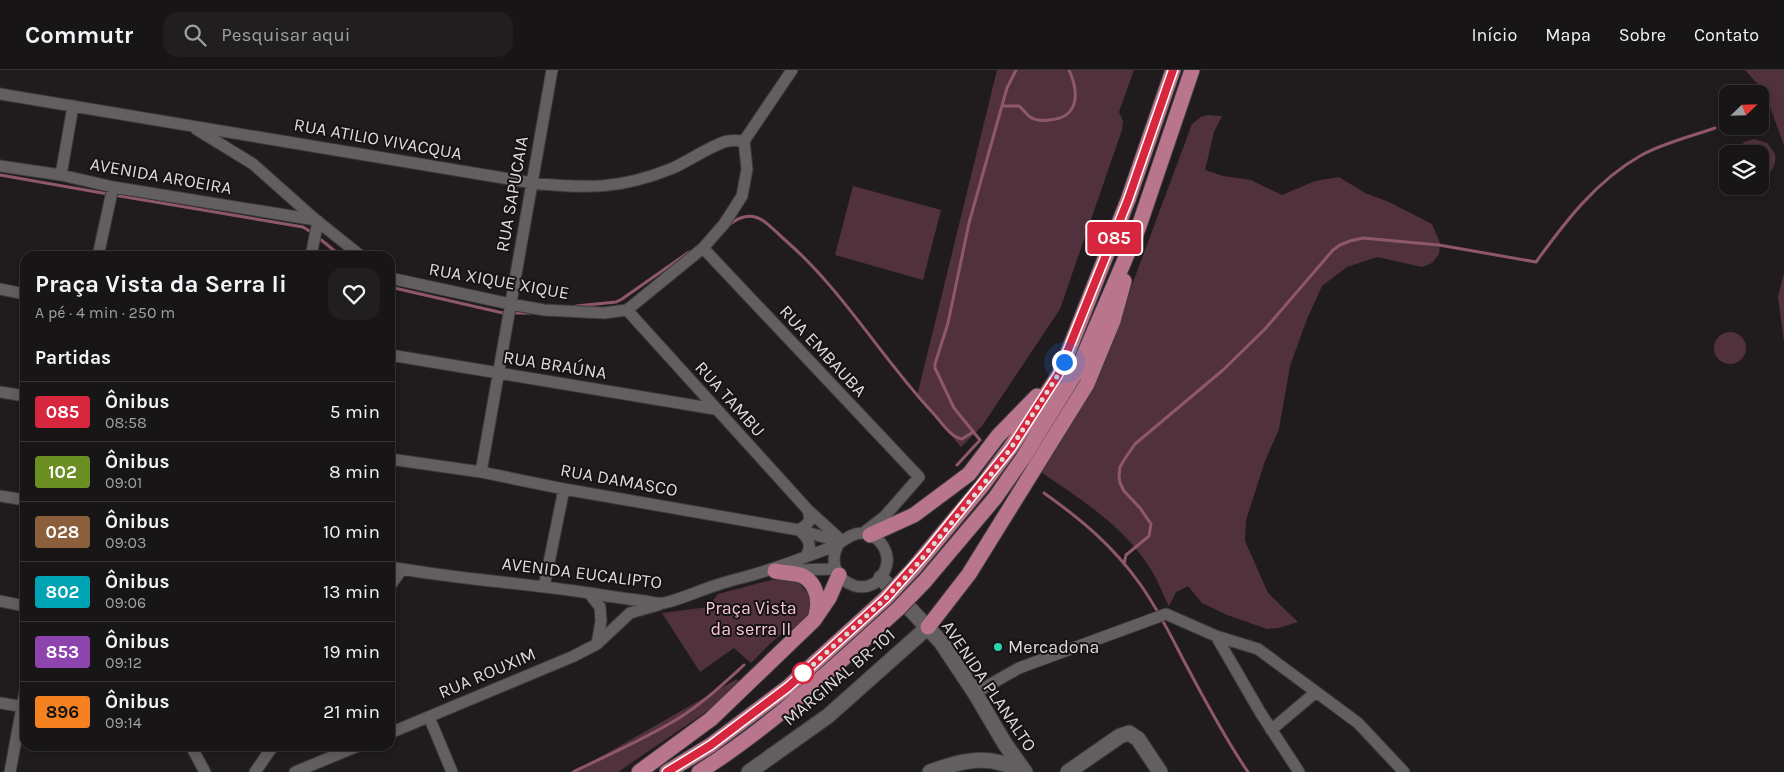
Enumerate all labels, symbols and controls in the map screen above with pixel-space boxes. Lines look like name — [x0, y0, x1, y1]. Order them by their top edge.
search box — [163, 12, 513, 57]
text: Commutr — [25, 21, 133, 49]
icon: search — [181, 21, 209, 49]
text: Pesquisar aqui — [221, 24, 350, 46]
text: Início — [1471, 24, 1517, 46]
text: Mapa — [1545, 24, 1591, 46]
text: Sobre — [1619, 24, 1666, 46]
text: Contato — [1694, 24, 1759, 46]
north arrow — [1719, 85, 1769, 135]
map controls — [1719, 85, 1769, 195]
street label: RUA ATILIO VIVACQUA — [292, 113, 464, 165]
street label: RUA SAPUCAIA — [491, 134, 533, 254]
button: layers — [1719, 145, 1769, 195]
street label: AVENIDA AROEIRA — [88, 153, 234, 199]
line badge: 085 — [1085, 222, 1143, 254]
text: 085 — [1097, 227, 1131, 249]
street label: RUA XIQUE XIQUE — [427, 258, 571, 304]
button: heart — [328, 268, 380, 320]
text: Praça Vista da Serra Ii — [35, 270, 287, 298]
street label: RUA EMBAUBA — [775, 301, 871, 401]
text: A pé · 4 min · 250 m — [35, 303, 175, 322]
street label: RUA BRAÚNA — [502, 345, 608, 384]
text: Partidas — [35, 347, 111, 369]
your location — [1052, 350, 1077, 375]
street label: RUA TAMBU — [690, 357, 770, 441]
text: Ônibus — [105, 391, 170, 413]
text: 085 — [46, 401, 79, 423]
text: 5 min — [330, 401, 380, 423]
text: 08:58 — [105, 413, 147, 432]
text: Ônibus — [105, 451, 170, 473]
street label: RUA DAMASCO — [559, 459, 679, 501]
text: 102 — [48, 461, 77, 483]
text: 8 min — [329, 461, 380, 483]
text: 09:01 — [105, 473, 142, 492]
text: Ônibus — [105, 511, 170, 533]
text: 028 — [46, 521, 79, 543]
text: 10 min — [323, 521, 380, 543]
text: 09:03 — [105, 533, 146, 552]
street label: AVENIDA EUCALIPTO — [501, 552, 663, 594]
text: Ônibus — [105, 571, 170, 593]
text: 802 — [46, 581, 79, 603]
text: 13 min — [323, 581, 380, 603]
text: 09:06 — [105, 593, 146, 612]
park label: Praça Vista da serra II — [705, 597, 797, 640]
street label: AVENIDA PLANALTO — [937, 616, 1041, 756]
street label: MARGINAL BR-101 — [778, 624, 900, 730]
text: Ônibus — [105, 631, 170, 653]
place label: Mercadona — [1008, 636, 1099, 658]
text: 853 — [46, 641, 79, 663]
text: 19 min — [323, 641, 380, 663]
marker: Mercadona — [992, 641, 1004, 653]
street label: RUA ROUXIM — [435, 643, 539, 703]
text: 09:12 — [105, 653, 142, 672]
unlabelled marker — [792, 662, 814, 684]
text: Ônibus — [105, 691, 170, 713]
text: 896 — [46, 701, 79, 723]
text: 21 min — [323, 701, 380, 723]
text: 09:14 — [105, 713, 142, 732]

